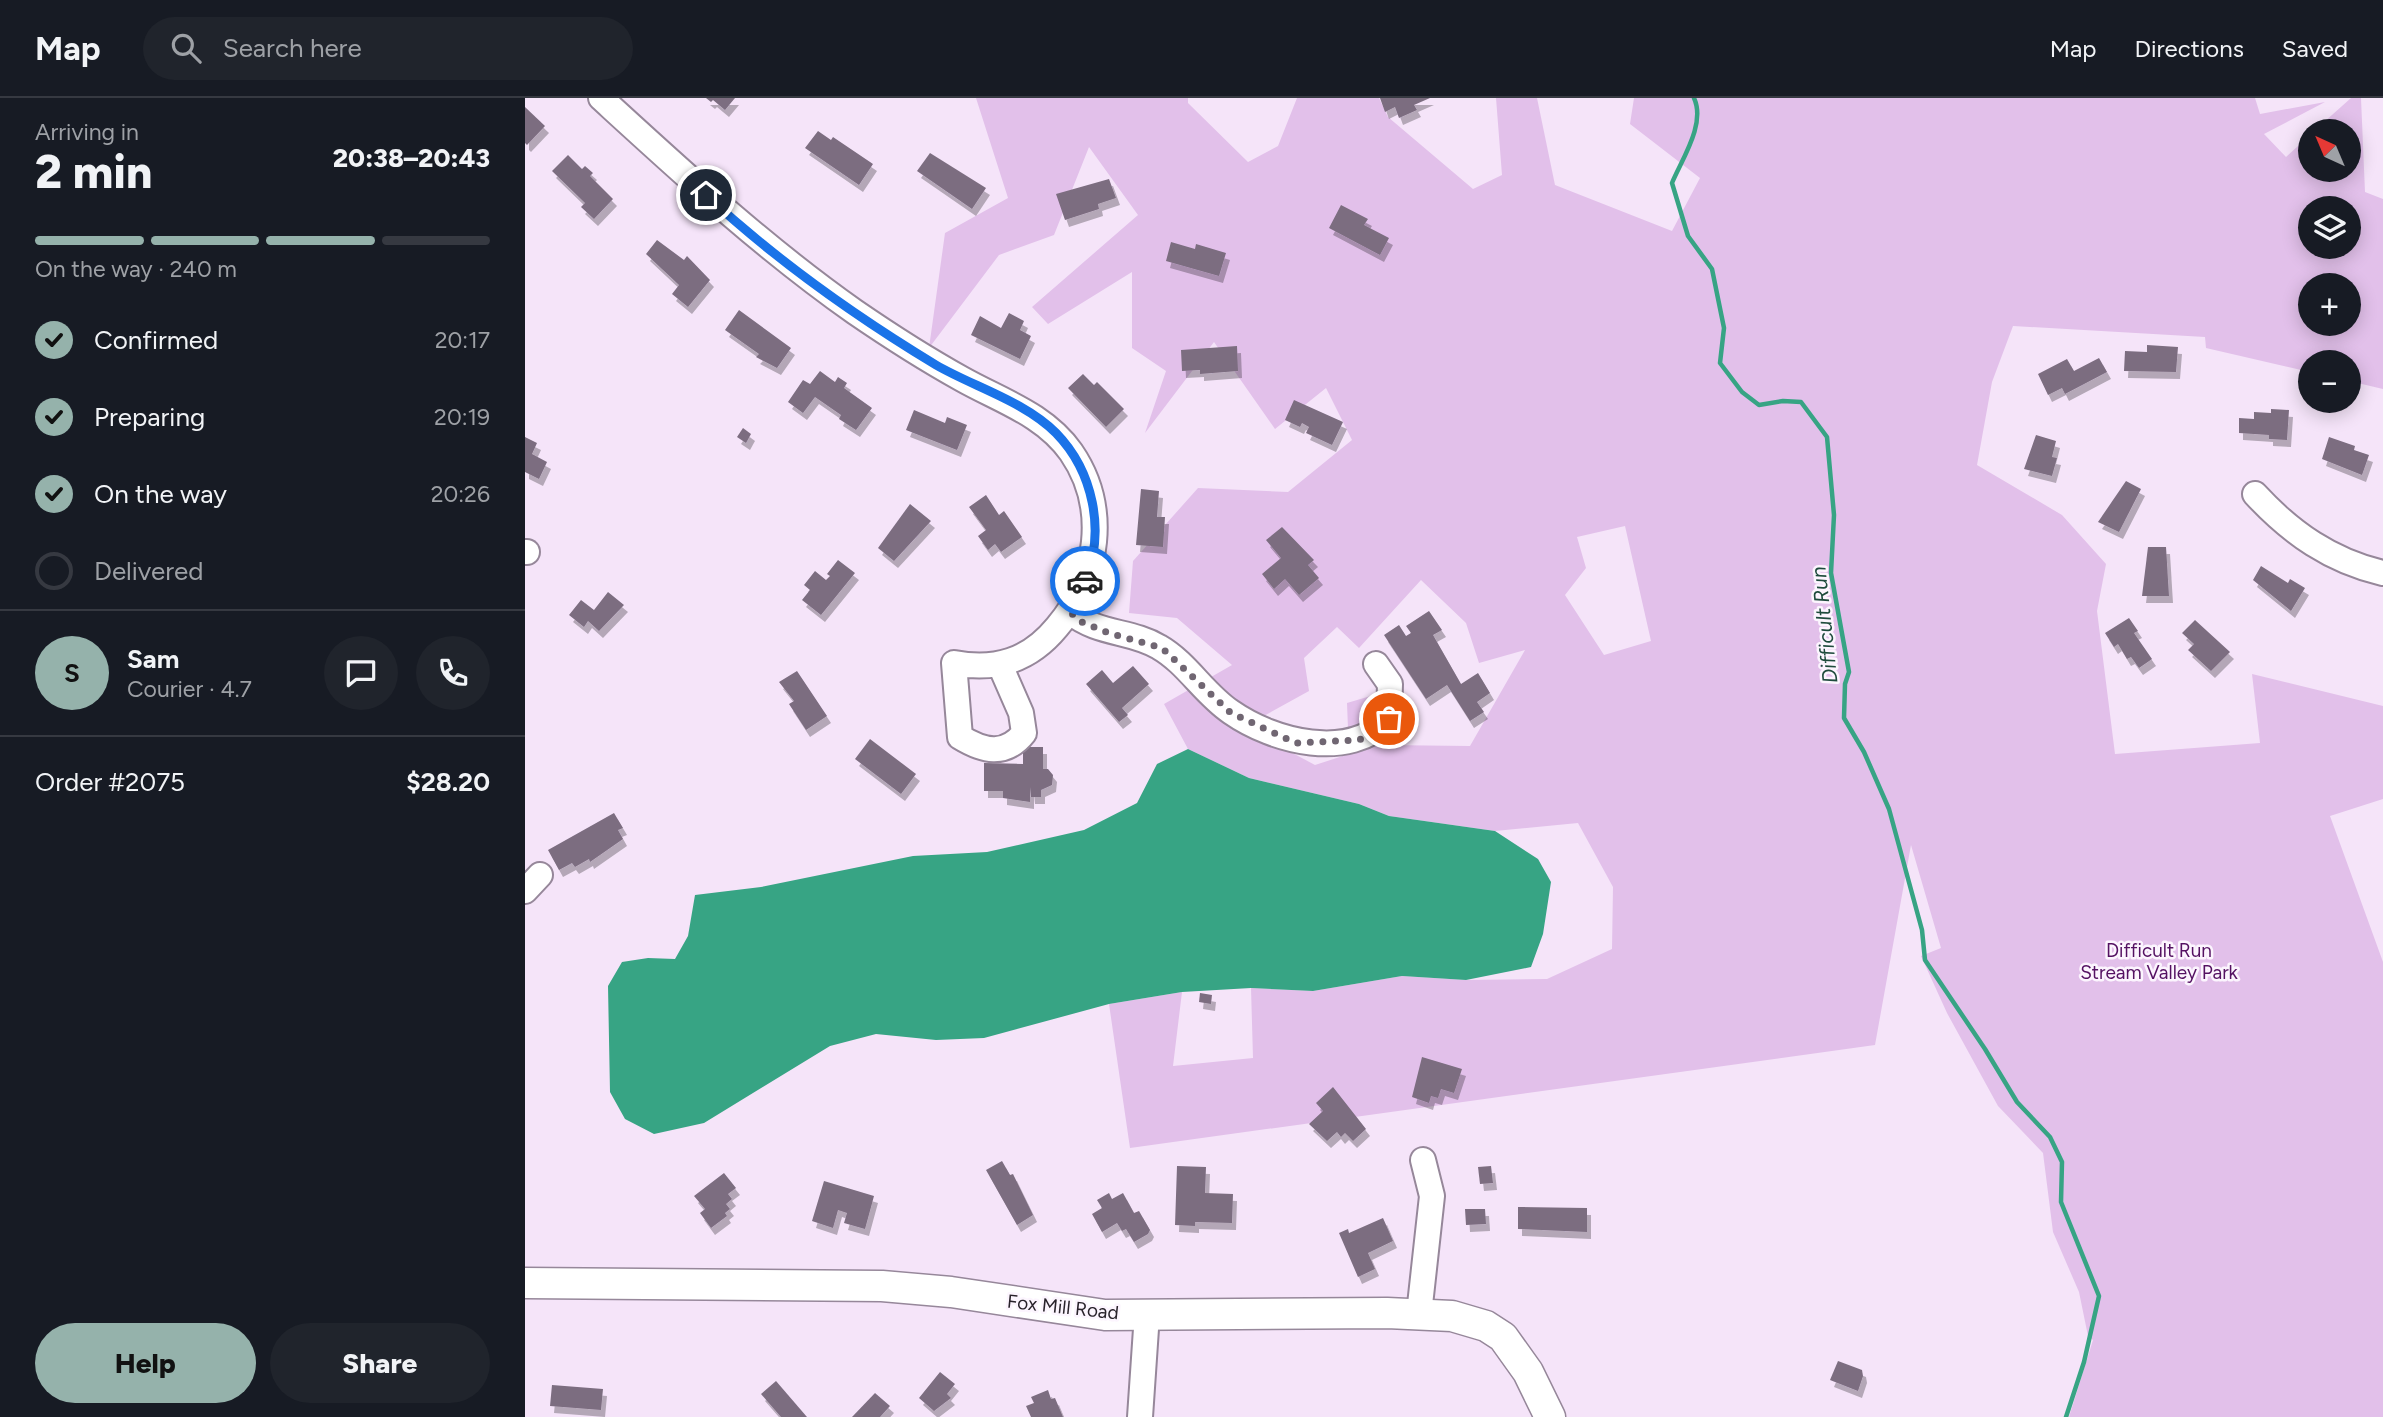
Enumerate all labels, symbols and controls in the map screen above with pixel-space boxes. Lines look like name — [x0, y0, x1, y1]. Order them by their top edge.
search box — [143, 17, 633, 80]
text: Map — [35, 29, 101, 68]
icon: search — [167, 29, 205, 67]
text: Search here — [223, 32, 362, 64]
text: Map — [2050, 34, 2096, 63]
text: Directions — [2134, 34, 2244, 63]
text: Saved — [2282, 34, 2348, 63]
text: Arriving in — [35, 118, 139, 146]
north arrow — [2298, 119, 2361, 182]
map controls — [2298, 119, 2361, 413]
text: 20:38–20:43 — [333, 142, 490, 174]
text: 2 min — [35, 144, 152, 200]
pin — [676, 165, 736, 225]
icon: home — [687, 176, 725, 214]
button: layers — [2298, 196, 2361, 259]
text: On the way · 240 m — [35, 255, 237, 283]
button: + — [2298, 273, 2361, 336]
icon: check — [35, 321, 73, 359]
text: Confirmed — [94, 324, 218, 356]
text: 20:17 — [435, 326, 490, 354]
button: − — [2298, 350, 2361, 413]
icon: check — [35, 398, 73, 436]
text: Preparing — [94, 401, 205, 433]
text: 20:19 — [434, 403, 490, 431]
icon: check — [35, 475, 73, 513]
text: On the way — [94, 478, 227, 510]
text: 20:26 — [431, 480, 490, 508]
courier — [1050, 546, 1120, 616]
text: Delivered — [94, 555, 203, 587]
icon: car — [1066, 562, 1104, 600]
water label: Difficult Run — [1805, 565, 1843, 685]
button: chat — [324, 636, 398, 710]
button: phone — [416, 636, 490, 710]
text: Sam — [127, 643, 179, 675]
text: S — [64, 657, 80, 689]
text: Courier · 4.7 — [127, 675, 252, 703]
pin — [1359, 689, 1419, 749]
icon: bag — [1370, 700, 1408, 738]
text: Order #2075 — [35, 766, 185, 798]
text: $28.20 — [406, 766, 490, 798]
park label: Difficult Run Stream Valley Park — [2080, 939, 2239, 984]
street label: Fox Mill Road — [1006, 1290, 1120, 1324]
button: Help — [35, 1323, 256, 1403]
button: Share — [270, 1323, 490, 1403]

